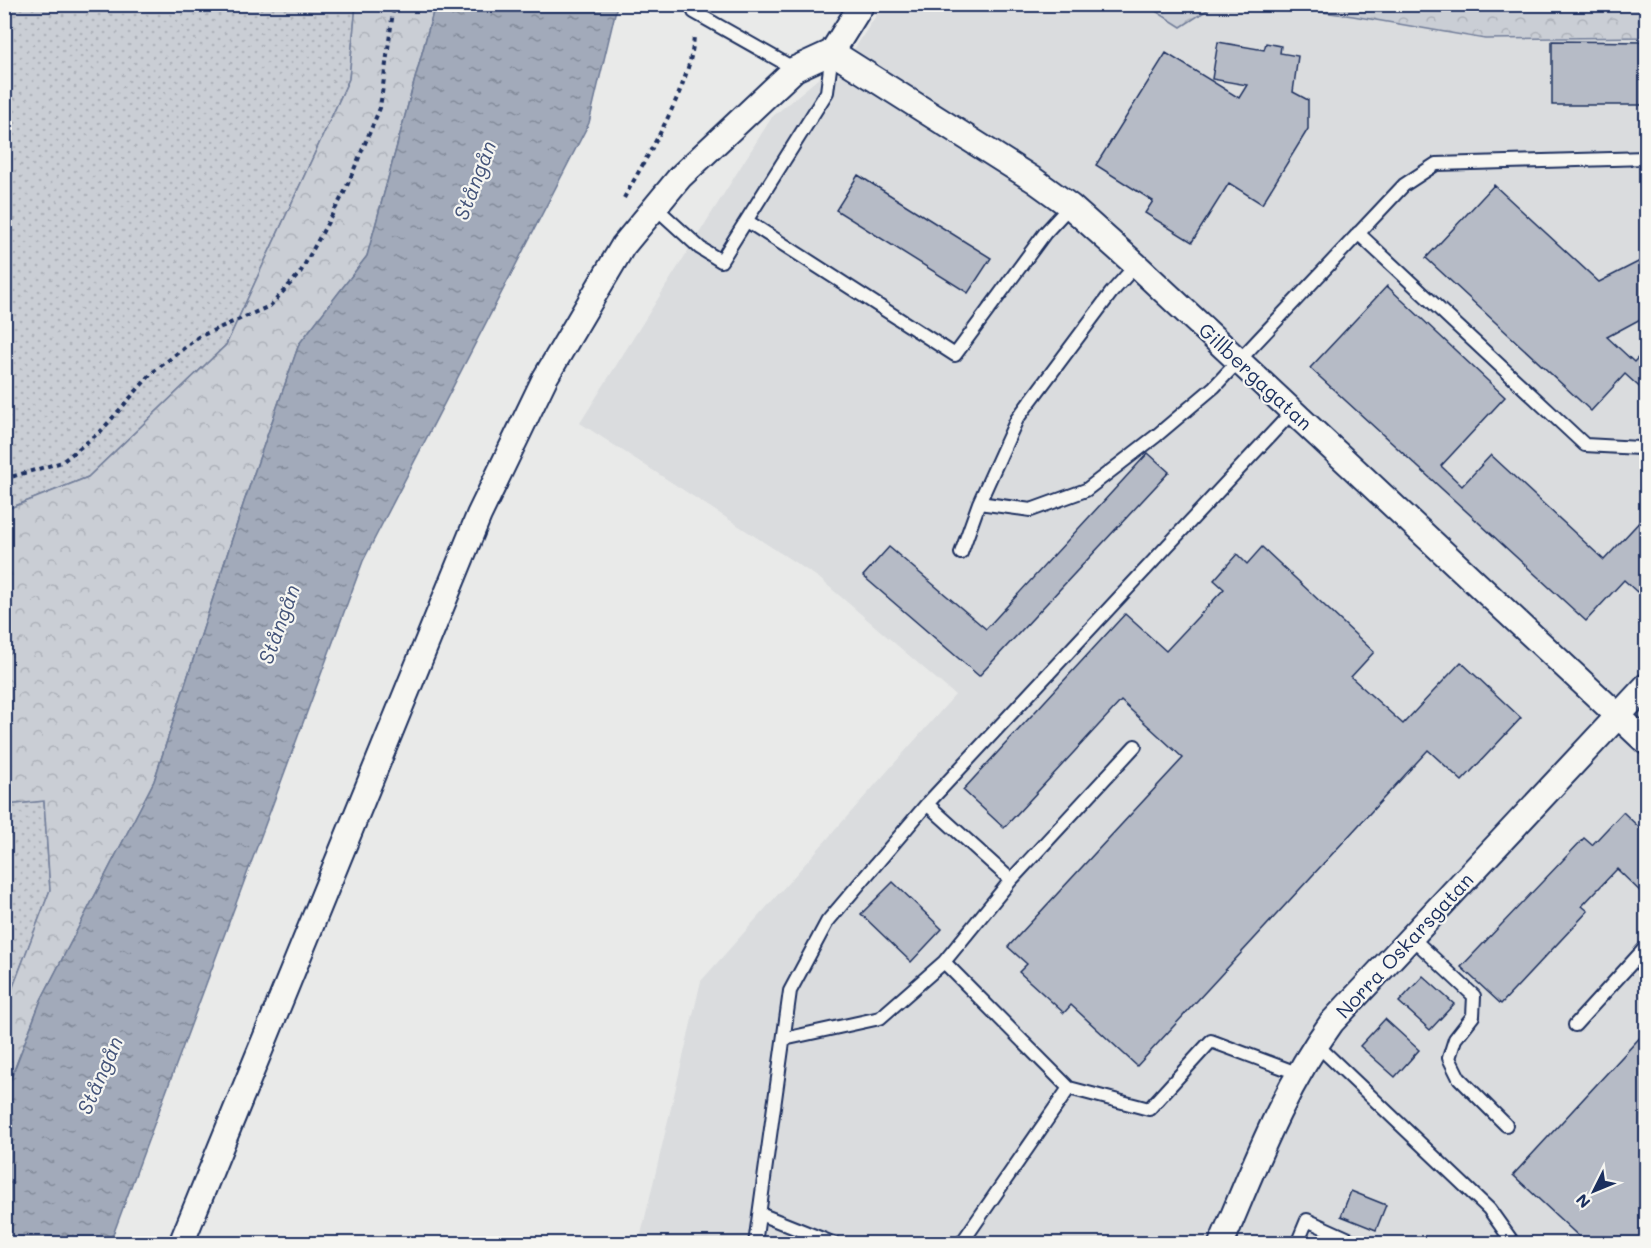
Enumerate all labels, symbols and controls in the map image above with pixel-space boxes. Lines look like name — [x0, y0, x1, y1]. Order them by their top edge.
water label: Stångån — [447, 137, 501, 223]
street label: Gillbergagatan — [1194, 316, 1318, 436]
water label: Stångån — [251, 581, 305, 667]
street label: Norra Oskarsgatan — [1330, 867, 1478, 1023]
water label: Stångån — [70, 1032, 128, 1118]
north arrow — [1564, 1161, 1624, 1221]
text: N — [1571, 1190, 1594, 1213]

